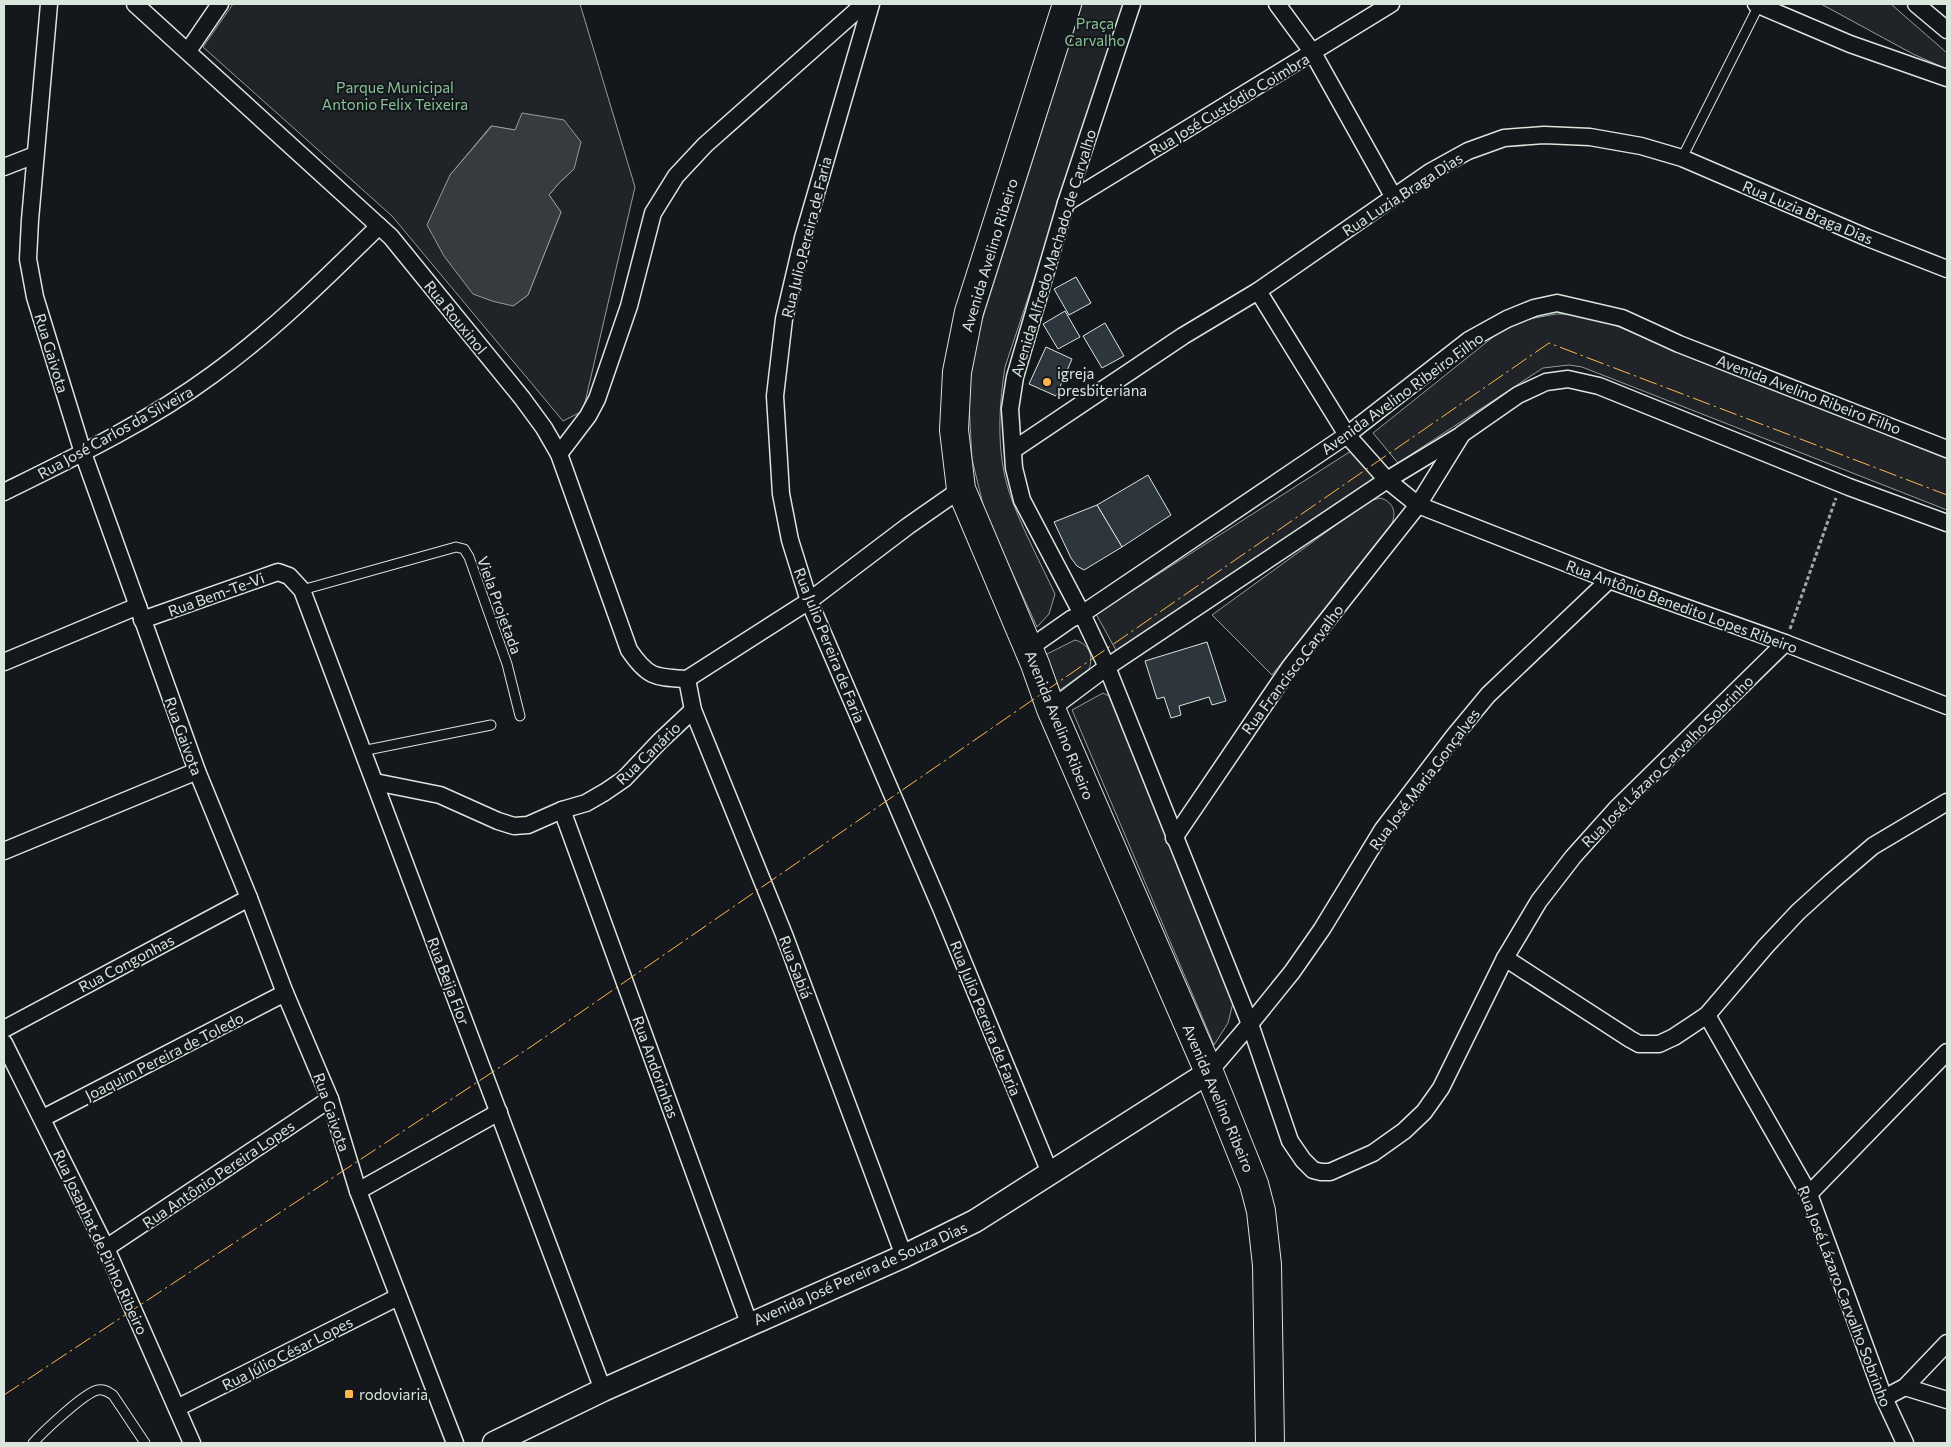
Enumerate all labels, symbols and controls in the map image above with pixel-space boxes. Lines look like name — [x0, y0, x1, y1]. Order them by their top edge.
park label: Praça Carvalho — [1065, 14, 1125, 49]
street label: Rua José Custódio Coimbra — [1146, 49, 1312, 159]
park label: Parque Municipal Antonio Felix Teixeira — [322, 78, 468, 113]
street label: Avenida Alfredo Machado de Carvalho — [1007, 127, 1099, 379]
street label: Rua Luzia Braga Dias — [1338, 148, 1466, 240]
street label: Rua Julio Pereira de Faria — [777, 154, 835, 320]
street label: Avenida Avelino Ribeiro — [957, 176, 1021, 334]
street label: Rua Luzia Braga Dias — [1740, 176, 1876, 248]
street label: Rua Rouxinol — [421, 277, 491, 357]
street label: Rua Gaivota — [31, 311, 73, 395]
street label: Avenida Avelino Ribeiro Filho — [1317, 328, 1487, 458]
street label: Avenida Avelino Ribeiro Filho — [1714, 350, 1904, 438]
place label: igreja presbiteriana — [1057, 364, 1147, 399]
marker: igreja presbiteriana — [1041, 376, 1053, 388]
street label: Rua José Carlos da Silveira — [34, 382, 196, 482]
street label: Viela Projetada — [474, 554, 526, 656]
street label: Rua Antônio Benedito Lopes Ribeiro — [1564, 556, 1800, 656]
street label: Rua Julio Pereira de Faria — [791, 565, 869, 725]
street label: Rua Bem-Te-Vi — [165, 568, 267, 620]
street label: Rua Francisco Carvalho — [1237, 600, 1347, 737]
street label: Avenida Avelino Ribeiro — [1022, 648, 1098, 802]
street label: Rua José Lázaro Carvalho Sobrinho — [1577, 671, 1757, 851]
street label: Rua Gaivota — [162, 694, 206, 778]
street label: Rua José Maria Gonçalves — [1365, 705, 1483, 853]
street label: Rua Canário — [612, 718, 684, 788]
street label: Rua Congonhas — [75, 930, 177, 996]
street label: Rua Sabiá — [776, 933, 816, 1001]
street label: Rua Beija Flor — [424, 935, 474, 1027]
street label: Rua Julio Pereira de Faria — [947, 938, 1025, 1098]
street label: Joaquim Pereira de Toledo — [82, 1008, 246, 1104]
street label: Rua Andorinhas — [629, 1013, 683, 1121]
street label: Avenida Avelino Ribeiro — [1180, 1021, 1258, 1175]
street label: Rua Gaivota — [310, 1070, 354, 1154]
street label: Rua Antônio Pereira Lopes — [139, 1116, 298, 1232]
street label: Rua Josaphat de Pinho Ribeiro — [50, 1147, 152, 1337]
street label: Rua José Lázaro Carvalho Sobrinho — [1794, 1183, 1896, 1409]
street label: Avenida José Pereira de Souza Dias — [750, 1217, 970, 1328]
street label: Rua Júlio César Lopes — [219, 1312, 355, 1394]
place label: rodoviaria — [359, 1385, 428, 1403]
marker: rodoviaria — [343, 1388, 355, 1400]

